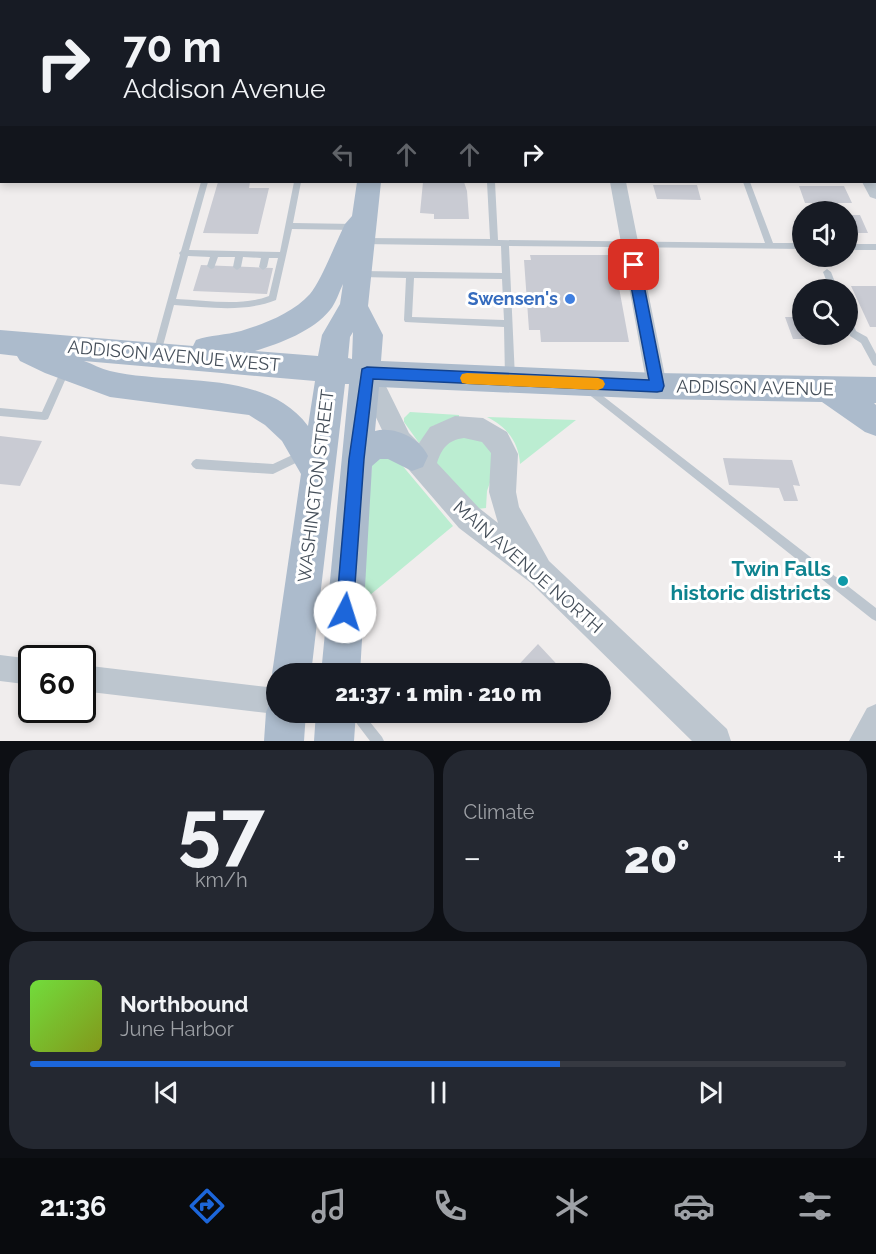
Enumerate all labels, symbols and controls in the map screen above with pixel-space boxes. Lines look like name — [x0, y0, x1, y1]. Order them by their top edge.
text: 70 m — [123, 23, 222, 72]
icon: right — [24, 24, 102, 102]
text: Addison Avenue — [123, 73, 326, 104]
icon: left — [327, 138, 360, 171]
icon: ahead — [390, 138, 423, 171]
icon: ahead — [453, 138, 486, 171]
icon: right — [516, 138, 549, 171]
map controls — [792, 201, 858, 345]
button: sound — [792, 201, 858, 267]
pin — [608, 239, 659, 290]
icon: arrive — [617, 248, 650, 281]
button: search — [792, 279, 858, 345]
place label: Swensen's — [468, 288, 558, 309]
marker: Swensen's — [563, 292, 577, 306]
street label: ADDISON AVENUE WEST — [67, 336, 281, 375]
street label: ADDISON AVENUE — [676, 376, 834, 399]
street label: WASHINGTON STREET — [293, 388, 338, 584]
street label: MAIN AVENUE NORTH — [449, 496, 607, 637]
place label: Twin Falls historic districts — [671, 556, 831, 605]
marker: Twin Falls historic districts — [836, 574, 850, 588]
position arrow — [313, 580, 377, 644]
speed limit sign: 60 — [18, 645, 96, 723]
text: 21:37 · 1 min · 210 m — [335, 680, 542, 706]
text: 57 — [178, 783, 265, 874]
text: Climate — [464, 800, 535, 824]
text: 20° — [624, 831, 690, 884]
text: − — [464, 838, 481, 877]
text: + — [832, 838, 846, 877]
text: km/h — [195, 868, 248, 892]
text: Northbound — [120, 991, 249, 1017]
text: June Harbor — [120, 1017, 234, 1041]
icon: previous — [150, 1076, 183, 1109]
icon: pause — [422, 1076, 455, 1109]
icon: next — [694, 1076, 727, 1109]
icon: directions — [186, 1185, 228, 1227]
icon: music — [308, 1185, 350, 1227]
icon: phone — [429, 1185, 471, 1227]
icon: climate — [551, 1185, 593, 1227]
icon: car — [673, 1185, 715, 1227]
icon: filters — [794, 1185, 836, 1227]
text: 21:36 — [40, 1191, 107, 1222]

